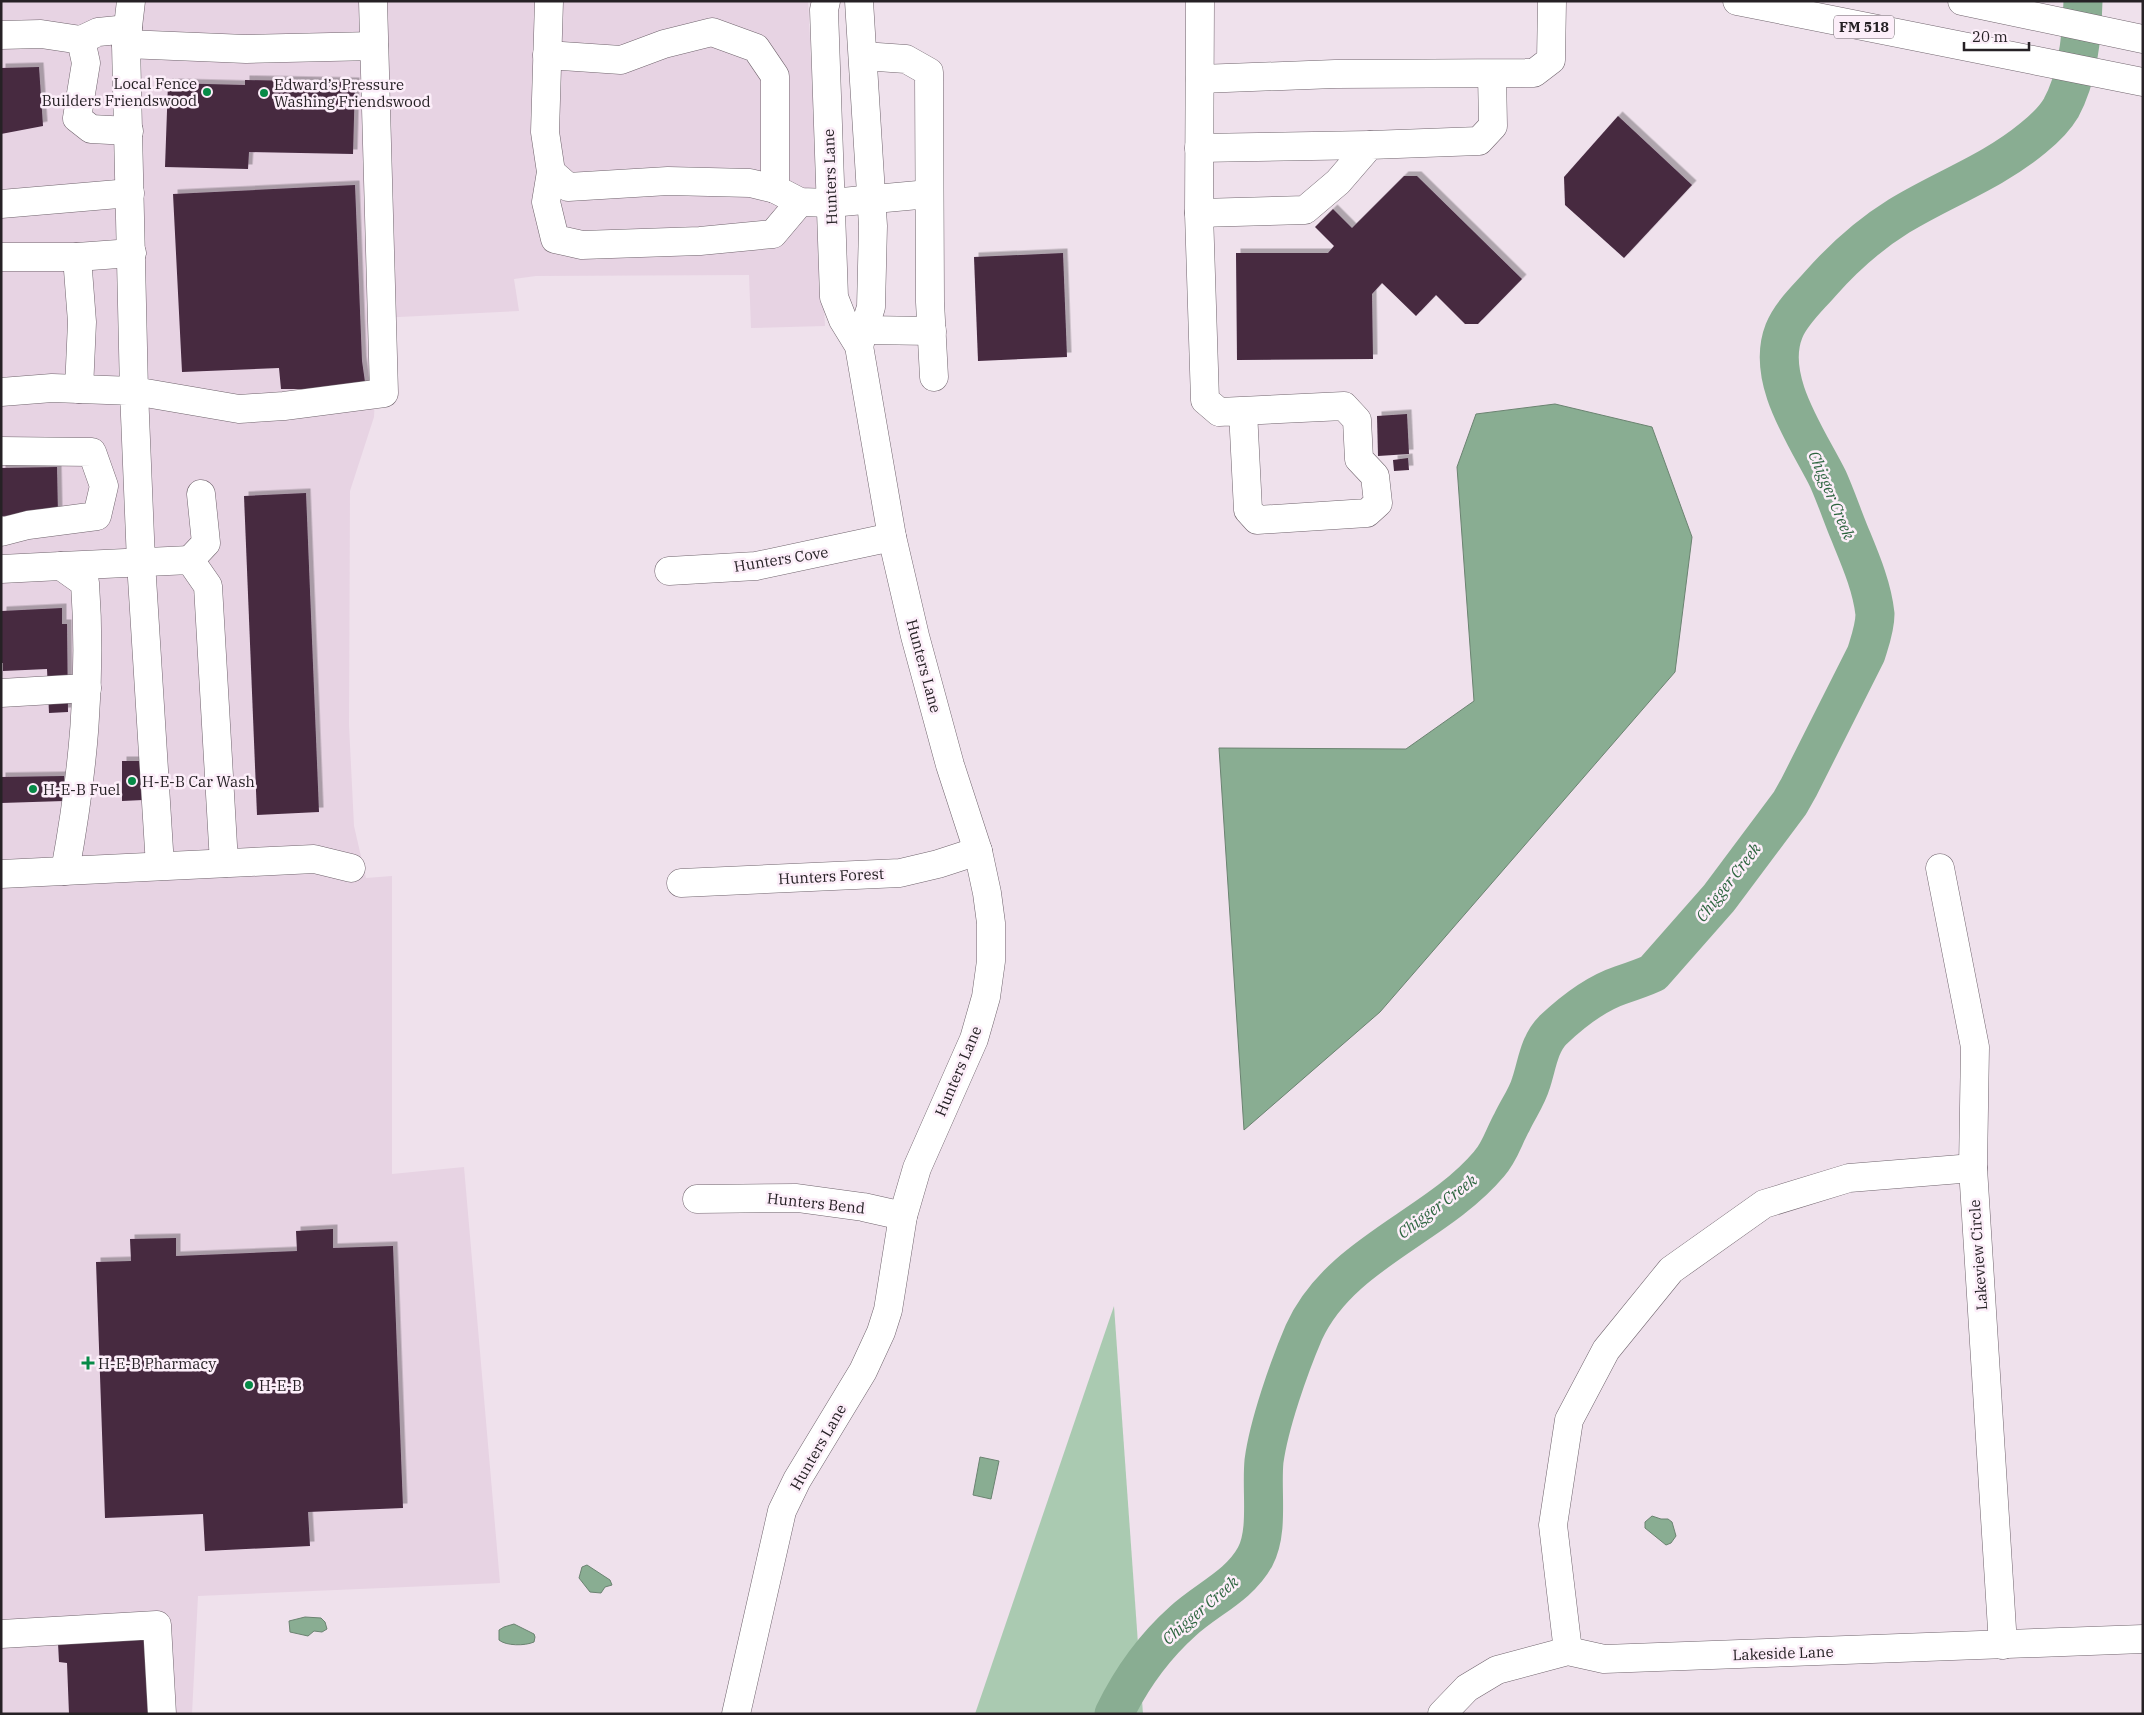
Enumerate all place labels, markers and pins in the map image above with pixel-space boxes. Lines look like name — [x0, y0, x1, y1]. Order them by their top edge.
place label: Local Fence Builders Friendswood — [42, 74, 197, 110]
place label: Edward’s Pressure Washing Friendswood — [274, 75, 431, 111]
marker: Local Fence Builders Friendswood — [201, 86, 213, 98]
marker: Edward’s Pressure Washing Friendswood — [258, 87, 270, 99]
place label: H-E-B Car Wash — [142, 772, 255, 791]
marker: H-E-B Car Wash — [126, 775, 138, 787]
place label: H-E-B Fuel — [43, 780, 120, 799]
marker: H-E-B Fuel — [27, 783, 39, 795]
place label: H-E-B Pharmacy — [98, 1354, 216, 1373]
marker: H-E-B Pharmacy — [82, 1357, 94, 1369]
place label: H-E-B — [259, 1376, 302, 1395]
marker: H-E-B — [243, 1379, 255, 1391]

